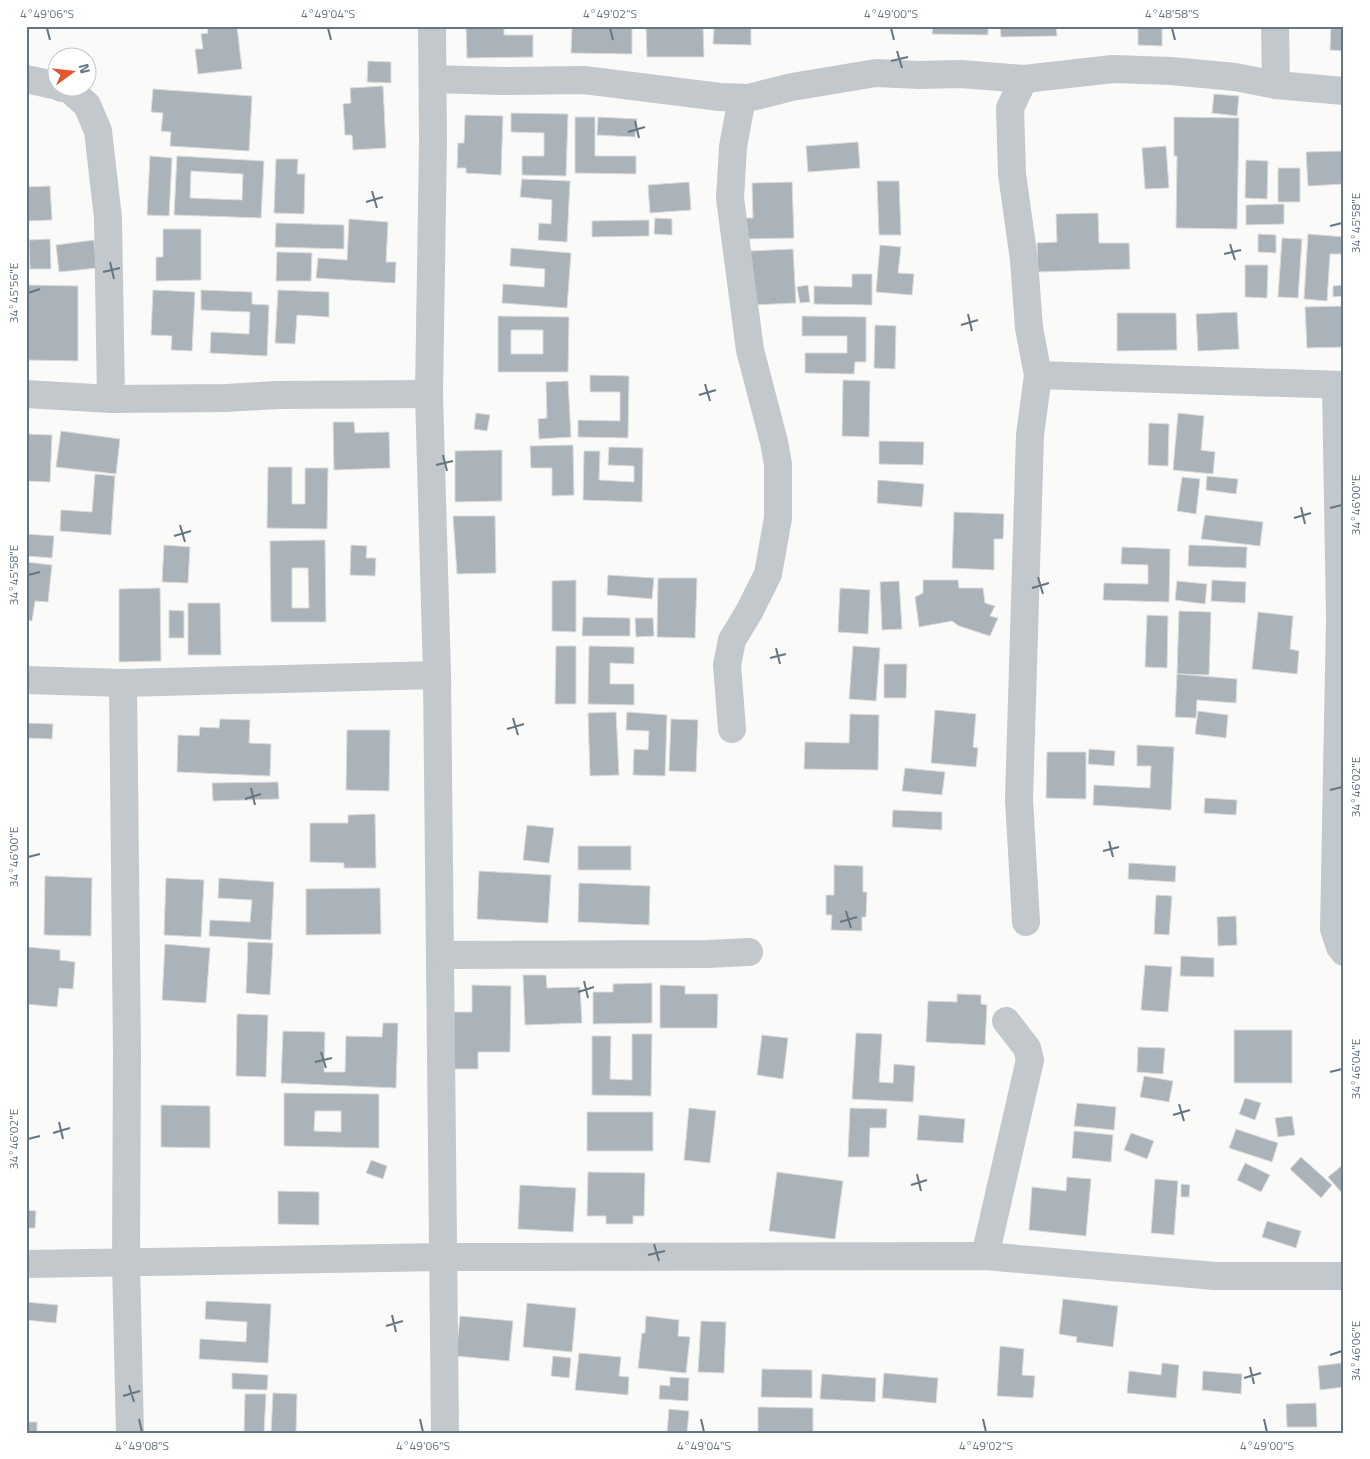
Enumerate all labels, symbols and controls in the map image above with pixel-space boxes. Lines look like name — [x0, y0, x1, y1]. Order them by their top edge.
text: 4°49'06"S — [20, 4, 74, 23]
text: 4°49'04"S — [301, 4, 355, 23]
text: 4°49'02"S — [583, 4, 637, 23]
text: 4°49'00"S — [864, 4, 918, 23]
text: 4°48'58"S — [1145, 4, 1199, 23]
north arrow — [48, 48, 98, 98]
text: N — [74, 61, 96, 76]
text: 34°45'58"E — [1346, 192, 1365, 253]
text: 34°45'56"E — [4, 262, 23, 323]
text: 34°46'00"E — [1346, 474, 1365, 535]
text: 34°45'58"E — [4, 544, 23, 605]
text: 34°46'02"E — [1346, 756, 1365, 817]
text: 34°46'00"E — [4, 826, 23, 887]
text: 34°46'04"E — [1346, 1038, 1365, 1099]
text: 34°46'02"E — [4, 1108, 23, 1169]
text: 34°46'06"E — [1346, 1320, 1365, 1381]
text: 4°49'08"S — [115, 1436, 169, 1455]
text: 4°49'06"S — [396, 1436, 450, 1455]
text: 4°49'04"S — [677, 1436, 731, 1455]
text: 4°49'02"S — [959, 1436, 1013, 1455]
text: 4°49'00"S — [1240, 1436, 1294, 1455]

